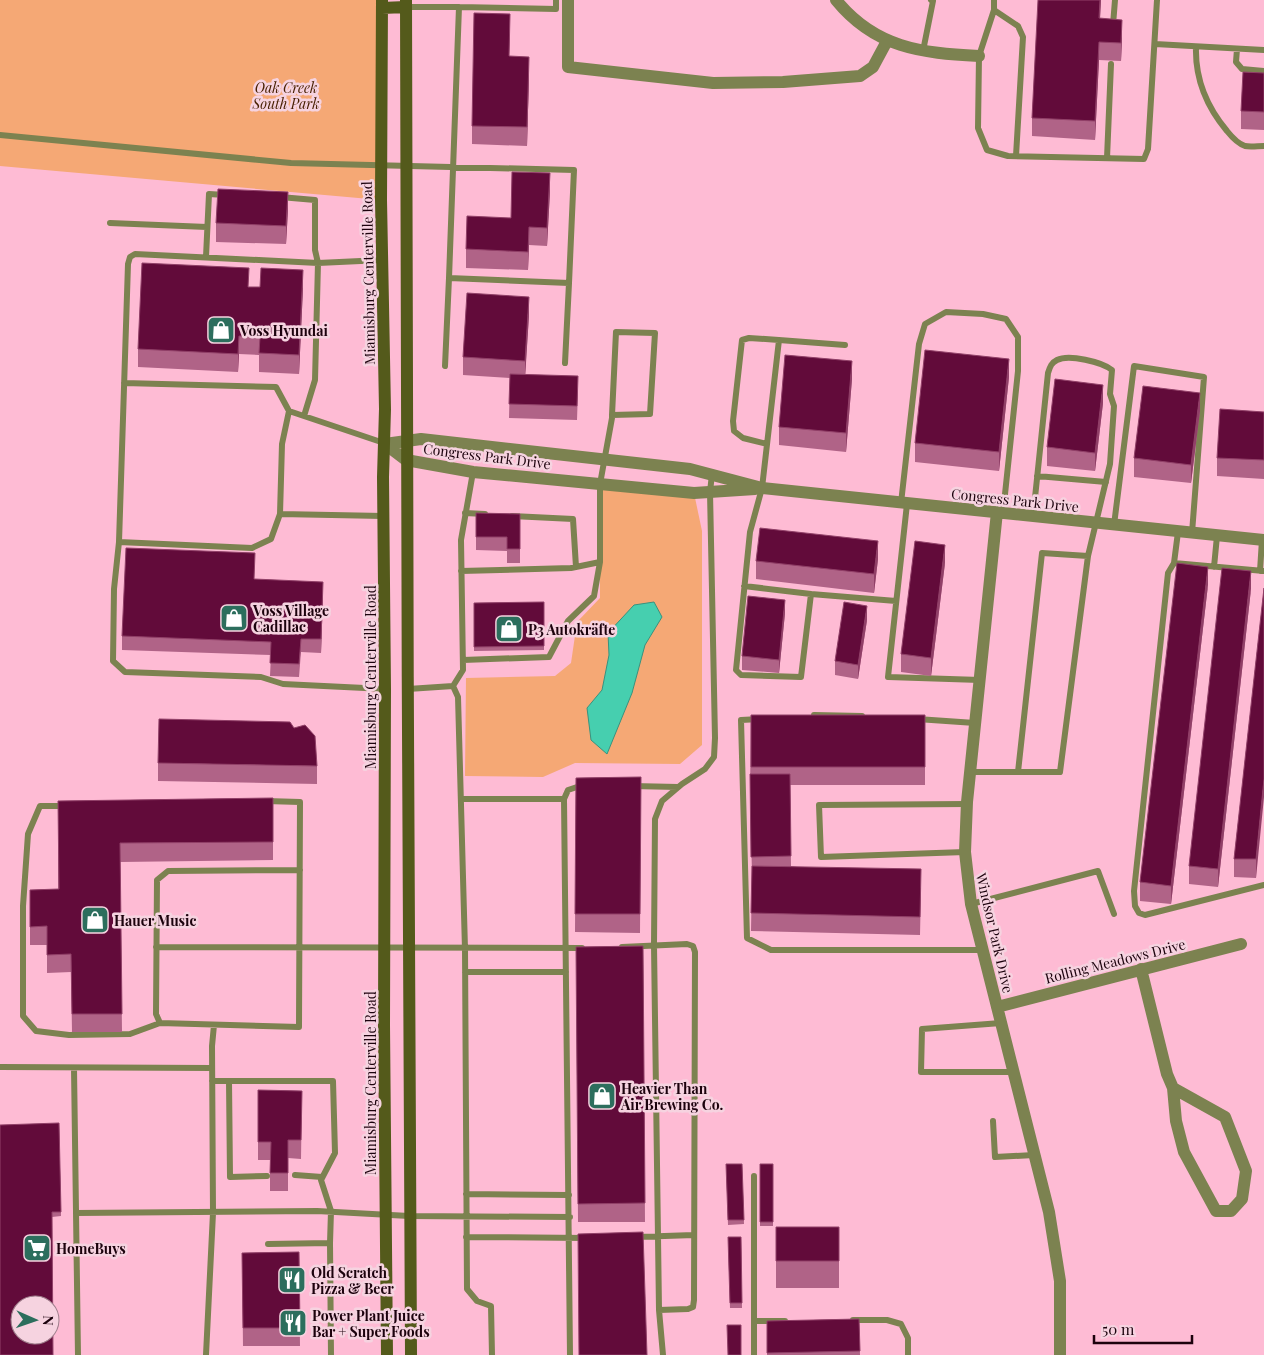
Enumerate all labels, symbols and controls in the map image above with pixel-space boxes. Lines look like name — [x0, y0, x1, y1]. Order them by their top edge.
park label: Oak Creek South Park — [252, 78, 319, 113]
street label: Miamisburg Centerville Road — [357, 181, 379, 365]
shop icon: Voss Hyundai — [206, 315, 236, 345]
place label: Voss Hyundai — [239, 321, 328, 340]
street label: Congress Park Drive — [422, 439, 552, 473]
street label: Congress Park Drive — [950, 484, 1080, 516]
street label: Miamisburg Centerville Road — [361, 585, 380, 769]
place label: Voss Village Cadillac — [252, 601, 329, 636]
shop icon: Voss Village Cadillac — [219, 603, 249, 633]
shop icon: P3 Autokräfte — [494, 614, 524, 644]
place label: P3 Autokräfte — [528, 620, 615, 639]
street label: Windsor Park Drive — [972, 870, 1018, 995]
shop icon: Hauer Music — [80, 905, 110, 935]
place label: Hauer Music — [114, 911, 196, 930]
street label: Rolling Meadows Drive — [1043, 934, 1187, 988]
street label: Miamisburg Centerville Road — [361, 991, 380, 1175]
place label: Heavier Than Air Brewing Co. — [620, 1079, 724, 1114]
shop icon: Heavier Than Air Brewing Co. — [587, 1081, 617, 1111]
supermarket icon: HomeBuys — [22, 1233, 52, 1263]
place label: HomeBuys — [56, 1239, 126, 1258]
place label: Old Scratch Pizza & Beer — [311, 1263, 394, 1298]
restaurant icon: Old Scratch Pizza & Beer — [277, 1265, 307, 1295]
north arrow — [10, 1295, 60, 1345]
place label: Power Plant Juice Bar + Super Foods — [312, 1306, 430, 1341]
restaurant icon: Power Plant Juice Bar + Super Foods — [278, 1308, 308, 1338]
scale bar — [1094, 1312, 1192, 1344]
text: N — [39, 1315, 58, 1326]
text: 50 m — [1102, 1319, 1135, 1339]

